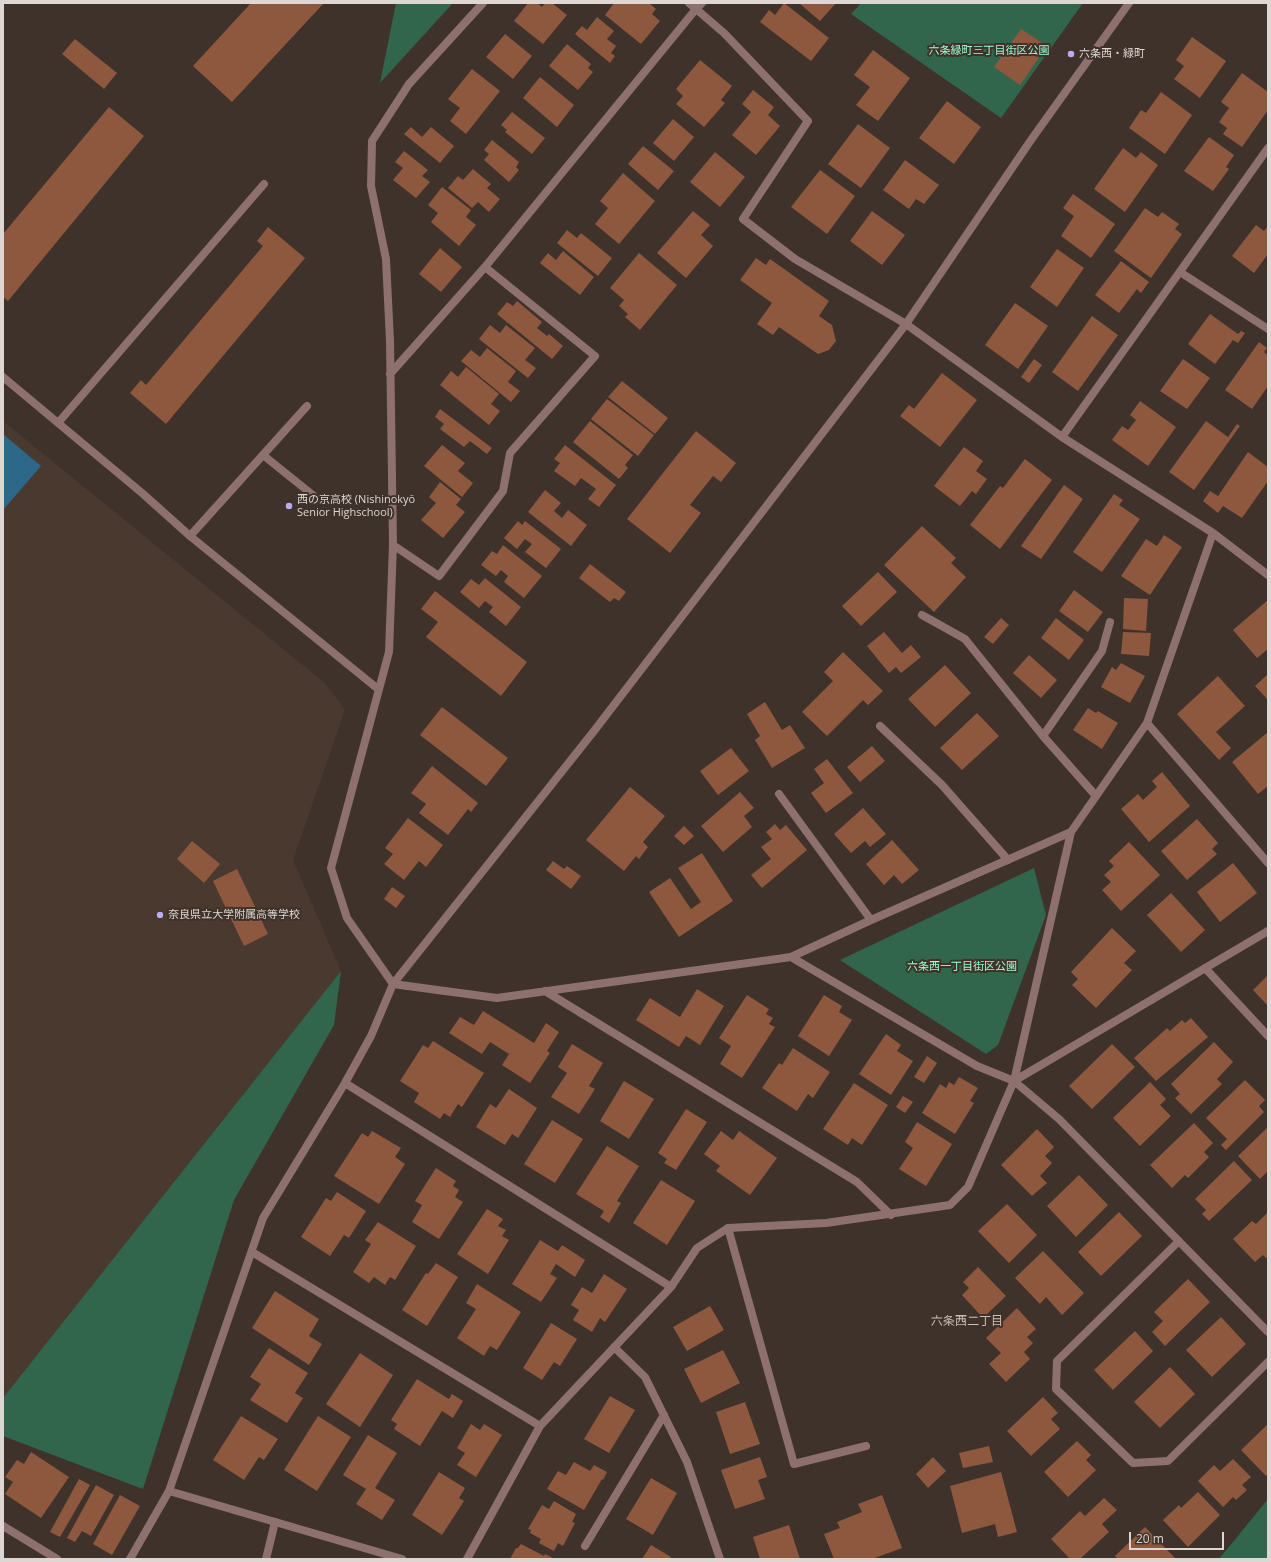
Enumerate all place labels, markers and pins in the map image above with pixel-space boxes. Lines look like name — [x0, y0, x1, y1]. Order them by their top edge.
place label: 六条西・緑町 — [1079, 47, 1145, 61]
marker: 六条西・緑町 — [1066, 49, 1076, 59]
place label: 西の京高校 (Nishinokyō Senior Highschool) — [297, 493, 415, 519]
marker: 西の京高校 (Nishinokyō Senior Highschool) — [284, 501, 294, 511]
place label: 奈良県立大学附属高等学校 — [168, 908, 300, 922]
marker: 奈良県立大学附属高等学校 — [155, 910, 165, 920]

